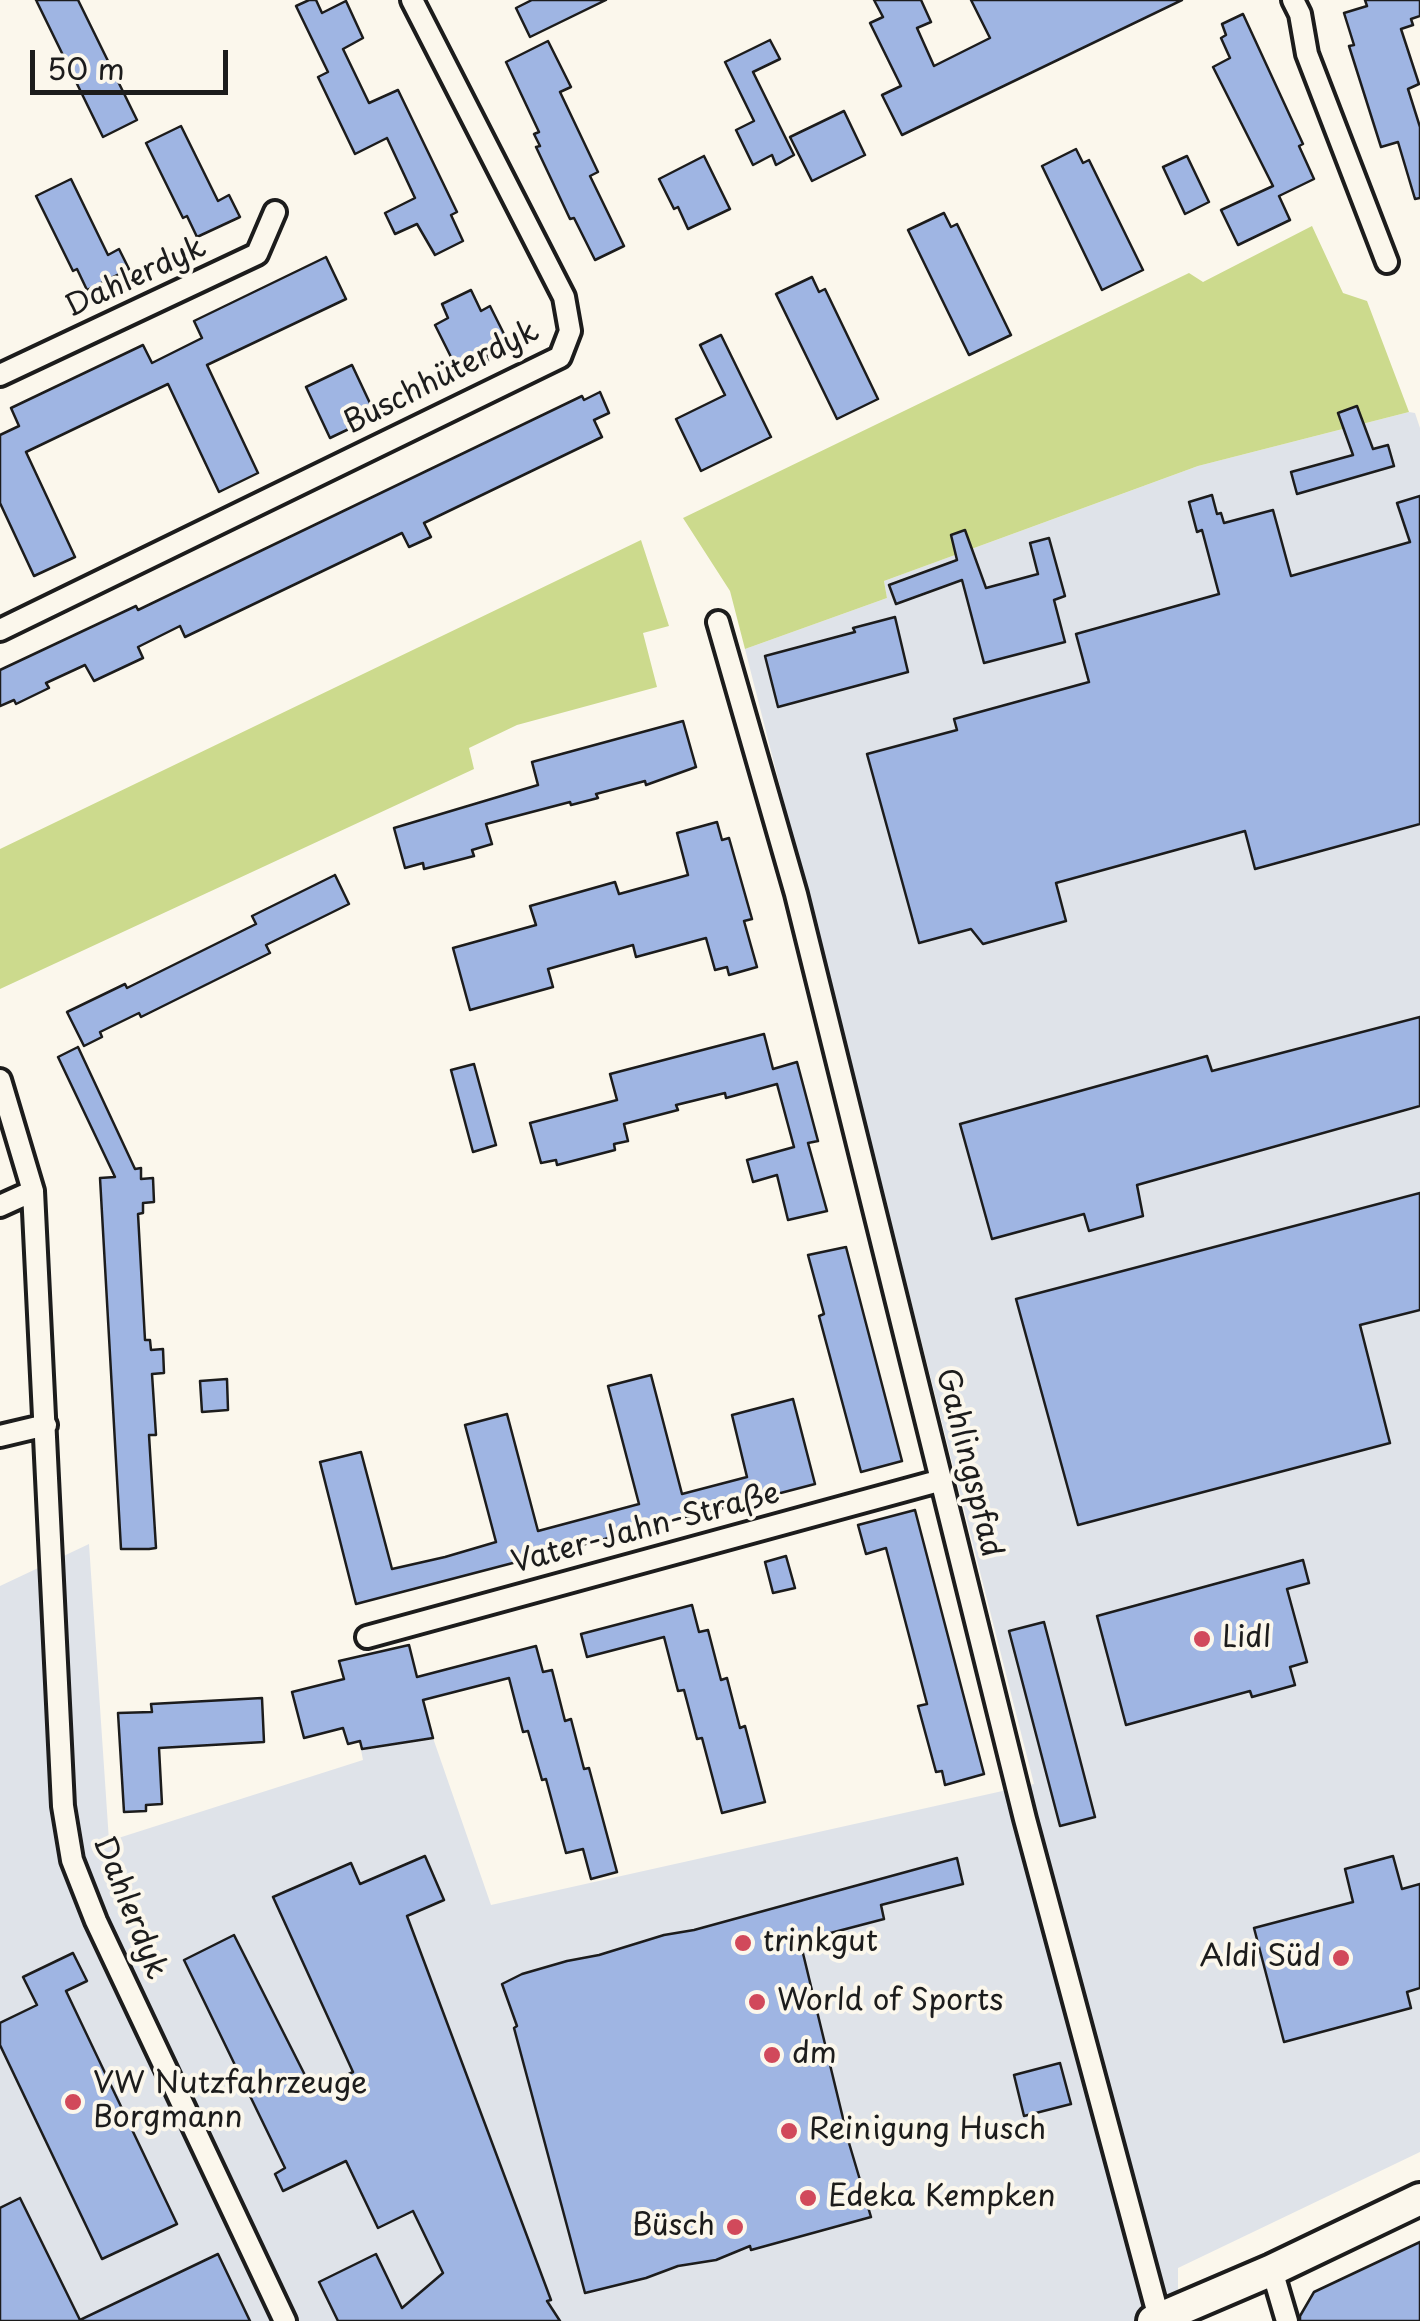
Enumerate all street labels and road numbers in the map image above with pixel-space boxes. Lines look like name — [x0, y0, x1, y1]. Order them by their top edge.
street label: Dahlerdyk — [60, 230, 212, 326]
street label: Buschhüterdyk — [339, 313, 545, 443]
street label: Gahlingspfad — [927, 1365, 1009, 1561]
street label: Vater-Jahn-Straße — [508, 1476, 784, 1582]
street label: Dahlerdyk — [84, 1831, 174, 1985]

